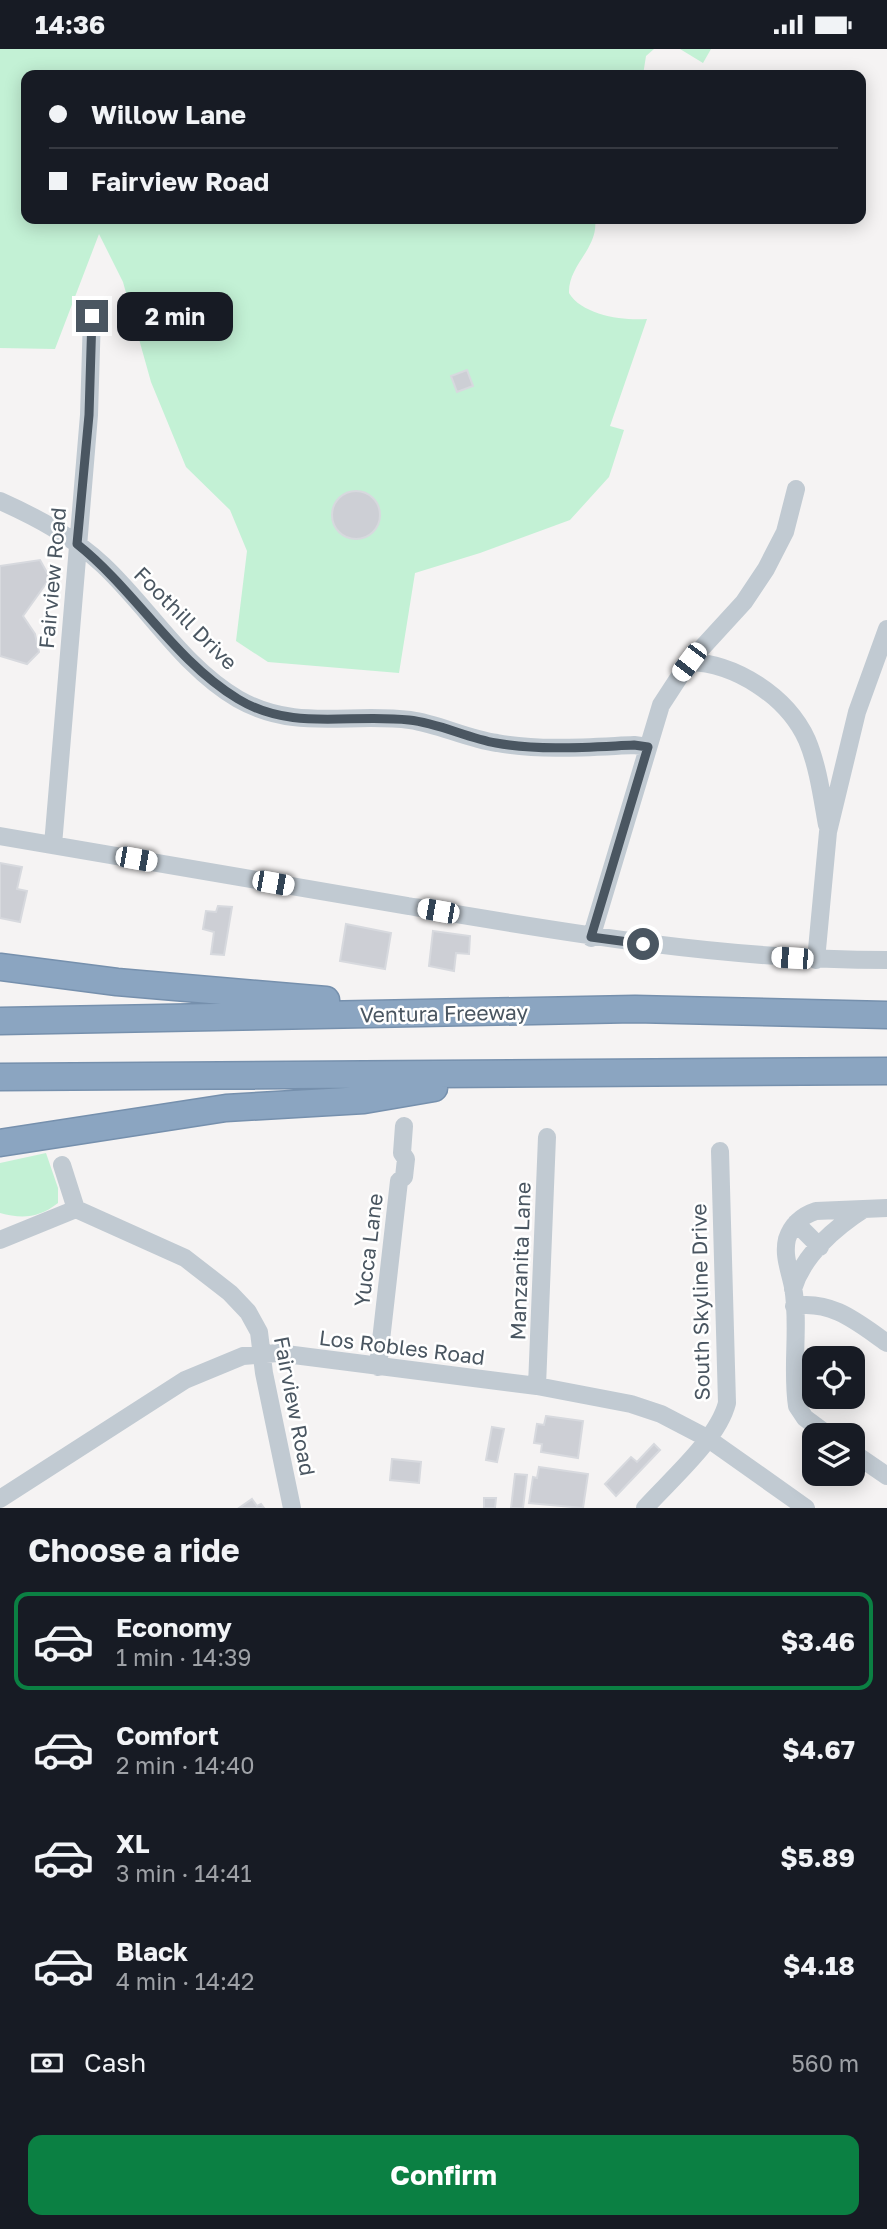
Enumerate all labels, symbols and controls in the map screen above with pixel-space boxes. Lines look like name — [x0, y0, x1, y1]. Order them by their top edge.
text: 14:36 — [35, 9, 105, 40]
text: Willow Lane — [91, 99, 246, 130]
text: Fairview Road — [91, 166, 269, 197]
callout: 2 min — [116, 292, 232, 341]
route end — [76, 300, 108, 332]
text: 2 min — [145, 302, 205, 330]
street label: Fairview Road — [33, 506, 71, 650]
street label: Foothill Drive — [129, 561, 243, 675]
car — [668, 639, 711, 685]
car — [114, 845, 159, 873]
car — [251, 869, 296, 897]
car — [416, 897, 461, 925]
route start — [627, 928, 659, 960]
car — [771, 946, 814, 970]
street label: Ventura Freeway — [360, 999, 529, 1027]
street label: Manzanita Lane — [504, 1181, 536, 1341]
street label: Yucca Lane — [348, 1192, 388, 1308]
street label: South Skyline Drive — [685, 1203, 715, 1401]
street label: Los Robles Road — [318, 1324, 486, 1370]
street label: Fairview Road — [269, 1334, 321, 1478]
map controls — [802, 1346, 865, 1486]
button: locate — [802, 1346, 865, 1409]
button: layers — [802, 1423, 865, 1486]
text: Choose a ride — [28, 1531, 240, 1569]
icon: car — [32, 1610, 95, 1673]
text: Economy — [116, 1612, 232, 1643]
text: $3.46 — [781, 1626, 855, 1657]
text: 1 min · 14:39 — [116, 1643, 251, 1671]
icon: car — [32, 1718, 95, 1781]
text: Comfort — [116, 1720, 219, 1751]
text: $4.67 — [782, 1734, 855, 1765]
text: 2 min · 14:40 — [116, 1751, 255, 1779]
icon: car — [32, 1826, 95, 1889]
text: XL — [116, 1828, 150, 1859]
text: $5.89 — [780, 1842, 855, 1873]
text: 3 min · 14:41 — [116, 1859, 252, 1887]
icon: car — [32, 1934, 95, 1997]
text: Black — [116, 1936, 188, 1967]
text: $4.18 — [783, 1950, 855, 1981]
text: 4 min · 14:42 — [116, 1967, 254, 1995]
icon: cash — [28, 2044, 66, 2082]
text: Cash — [84, 2047, 146, 2078]
text: 560 m — [791, 2049, 859, 2077]
button: Confirm — [28, 2135, 859, 2215]

